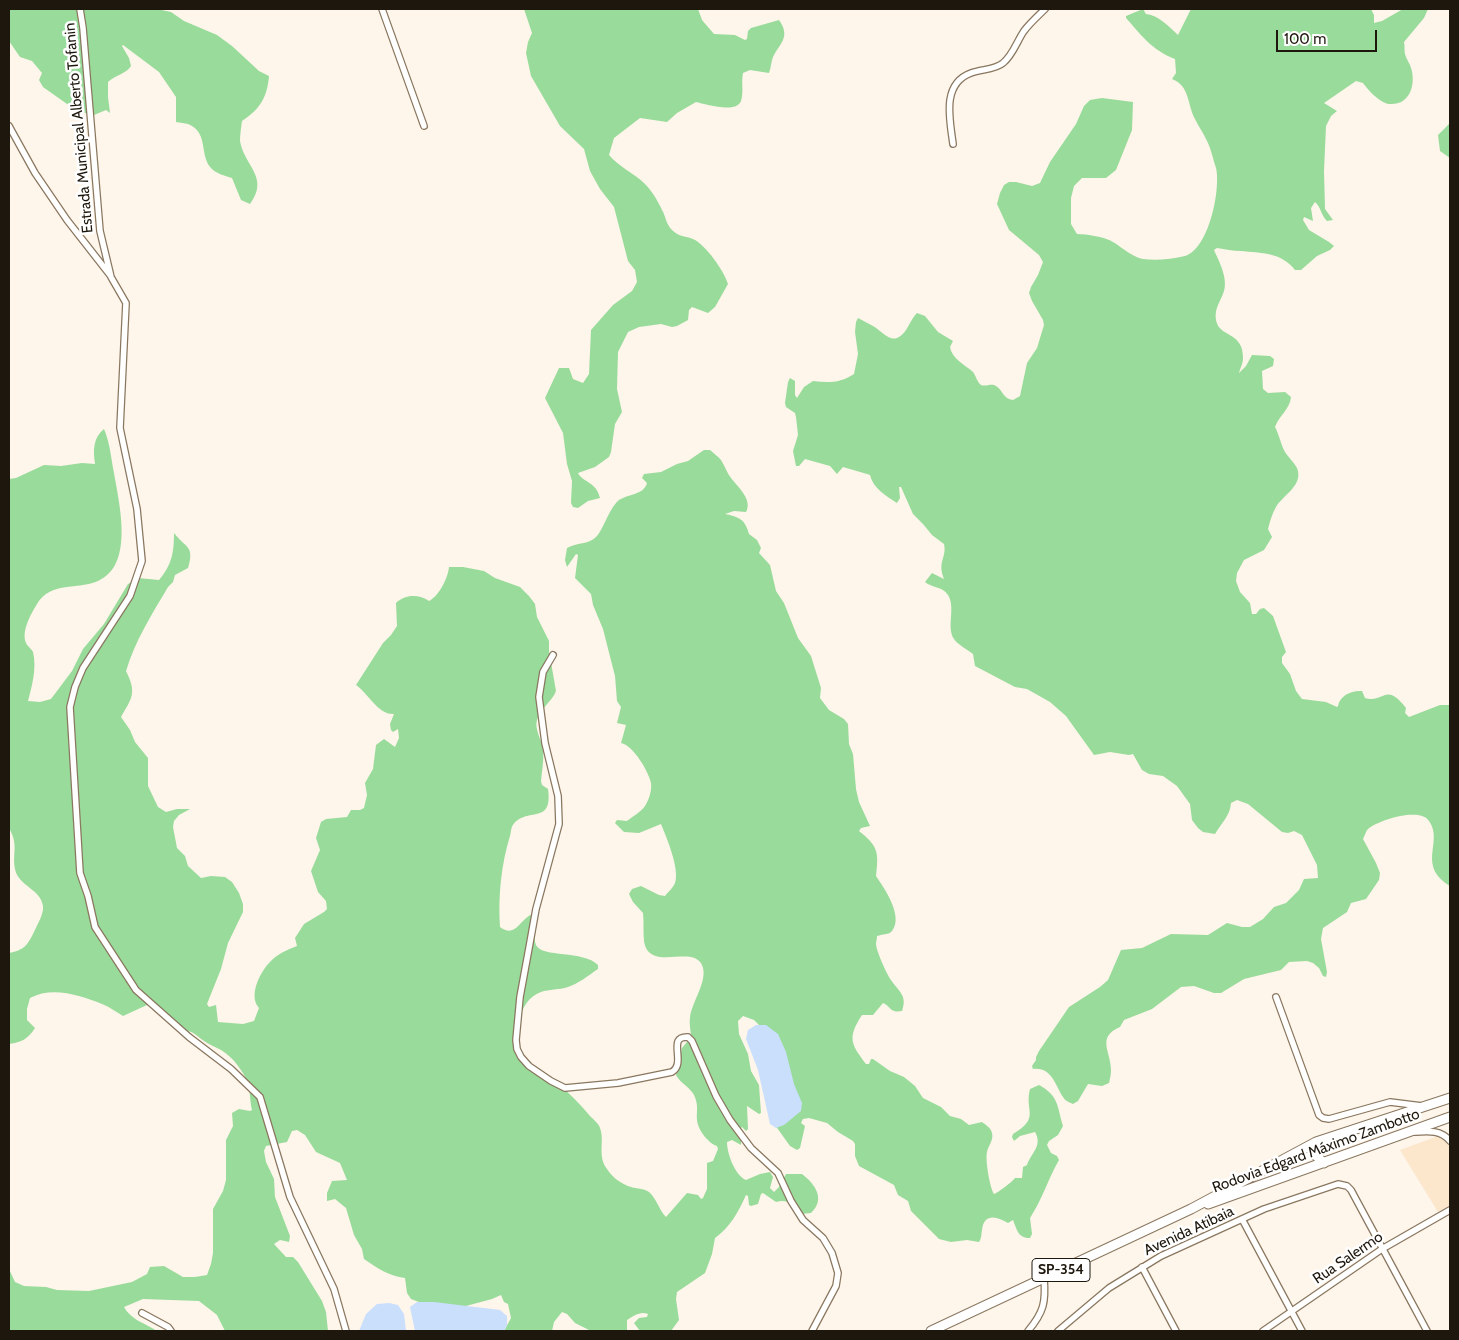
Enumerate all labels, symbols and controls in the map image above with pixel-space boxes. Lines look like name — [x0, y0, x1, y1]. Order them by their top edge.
scale bar — [1279, 20, 1380, 52]
street label: Estrada Municipal Alberto Tofanin — [61, 22, 97, 234]
text: 100 m — [1284, 30, 1326, 48]
street label: Rodovia Edgard Máximo Zambotto — [1210, 1105, 1422, 1197]
street label: Avenida Atibaia — [1141, 1202, 1237, 1260]
street label: Rua Salermo — [1310, 1228, 1386, 1288]
road number: SP-354 — [1032, 1258, 1090, 1282]

